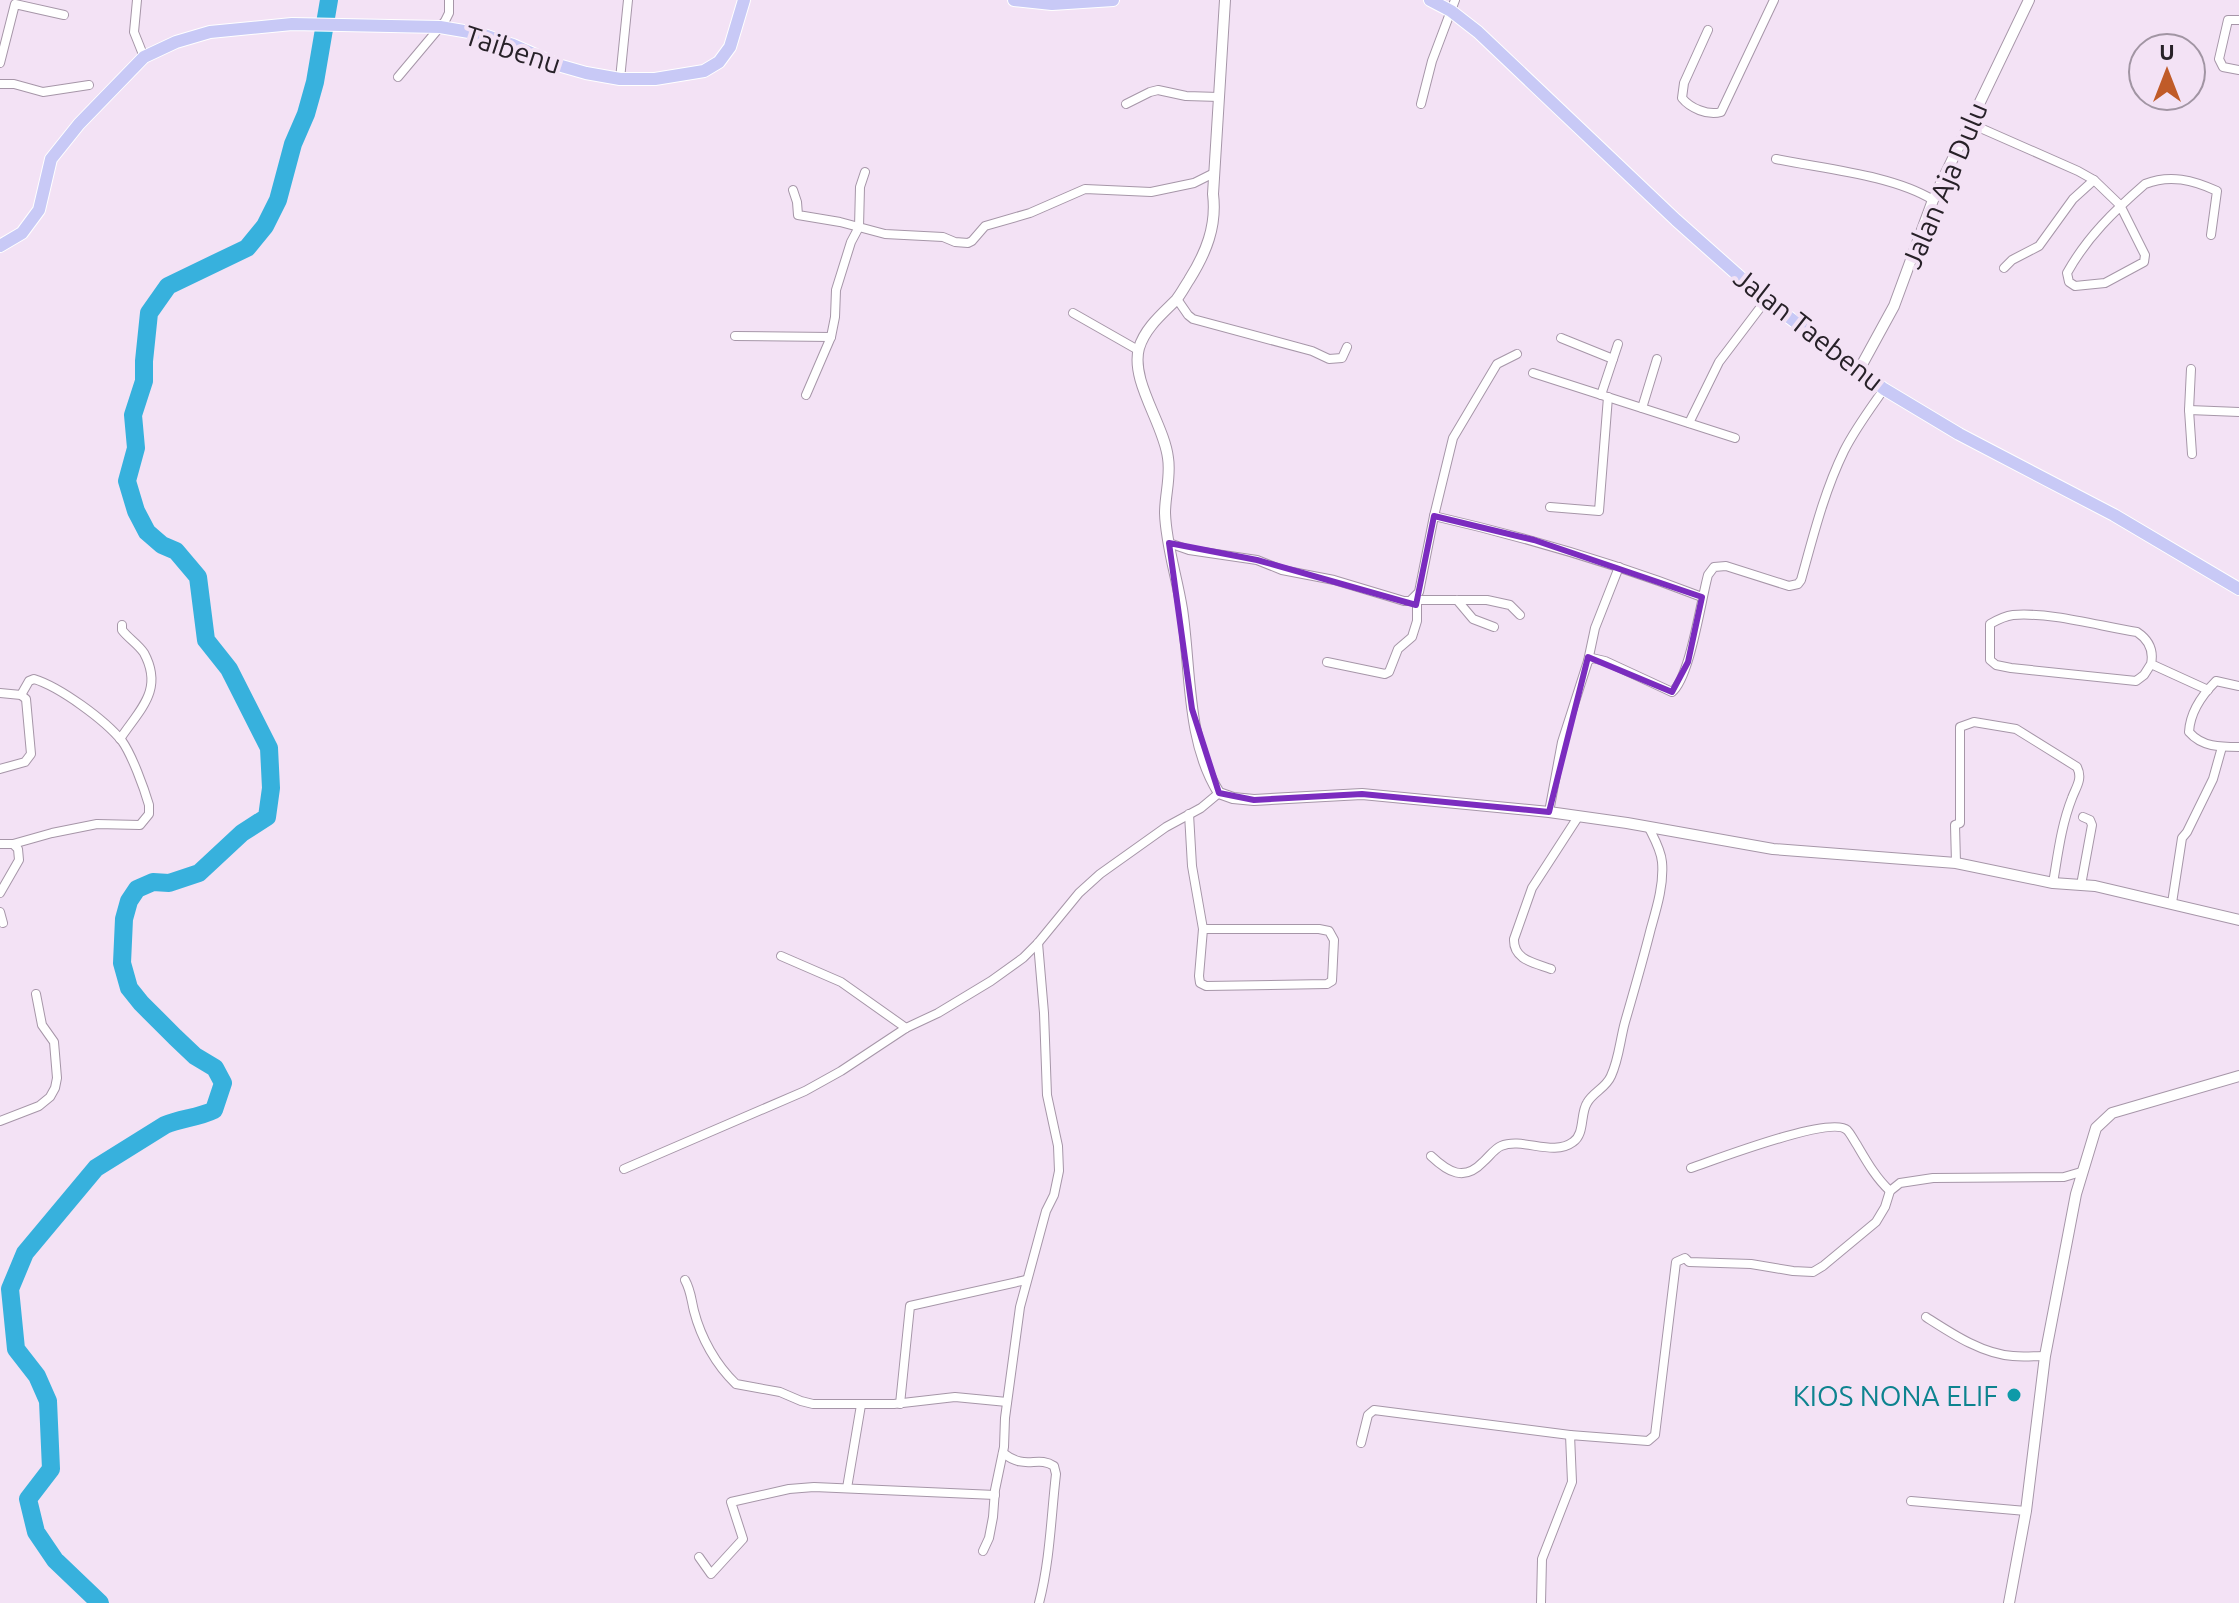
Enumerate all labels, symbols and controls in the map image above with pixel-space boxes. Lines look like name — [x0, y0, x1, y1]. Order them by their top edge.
street label: Taibenu — [461, 19, 565, 79]
north arrow — [2127, 32, 2207, 112]
text: U — [2159, 39, 2175, 64]
street label: Jalan Aja Dulu — [1895, 97, 1993, 273]
street label: Jalan Taebenu — [1728, 261, 1890, 397]
place label: KIOS NONA ELIF — [1793, 1380, 1998, 1411]
marker: KIOS NONA ELIF — [2005, 1386, 2023, 1404]

